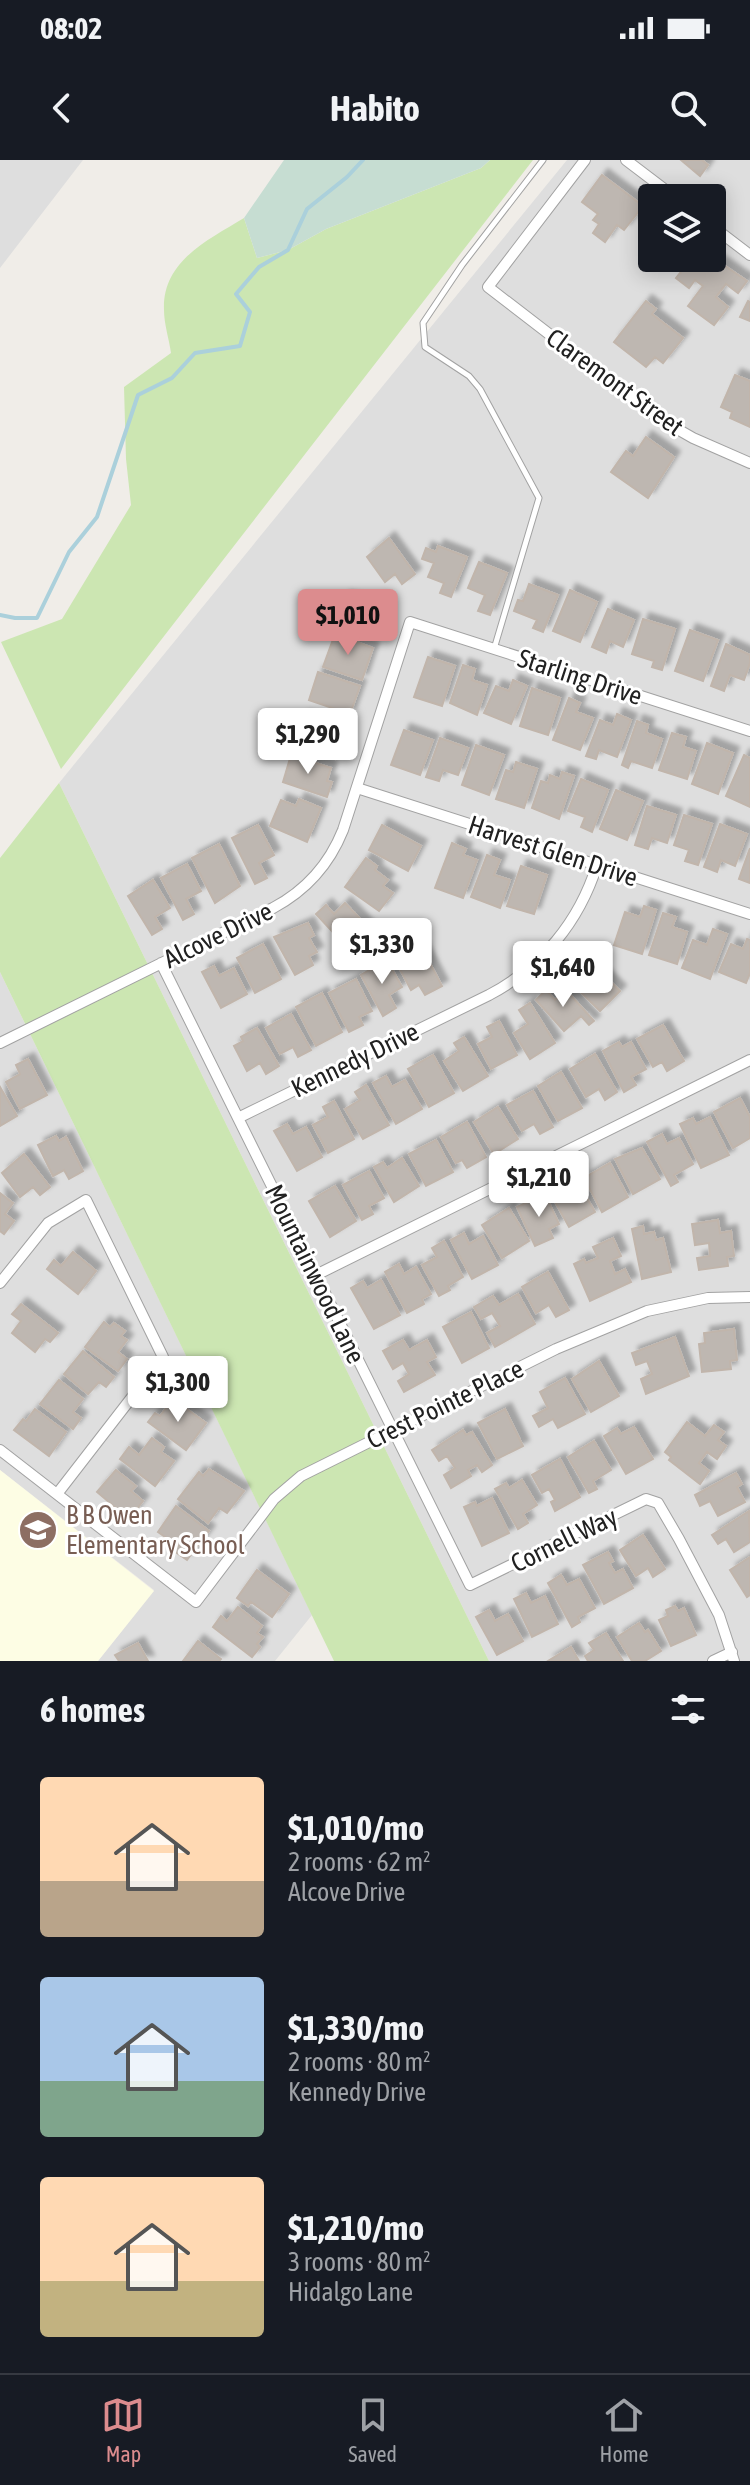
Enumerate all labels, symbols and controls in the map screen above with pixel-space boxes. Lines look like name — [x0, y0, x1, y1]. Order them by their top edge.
text: 08:02 — [40, 11, 102, 45]
icon: back — [40, 86, 84, 130]
icon: search — [666, 86, 710, 130]
text: Habito — [330, 87, 420, 129]
map controls — [638, 184, 726, 272]
button: layers — [638, 184, 726, 272]
street label: Claremont Street — [541, 322, 689, 442]
pin: $1,010 — [283, 589, 413, 657]
text: $1,010 — [316, 600, 380, 630]
street label: Starling Drive — [514, 643, 646, 711]
pin: $1,290 — [243, 708, 373, 776]
text: $1,290 — [276, 719, 340, 749]
street label: Harvest Glen Drive — [465, 810, 641, 892]
street label: Alcove Drive — [159, 896, 277, 974]
pin: $1,330 — [317, 918, 447, 986]
text: $1,330 — [350, 929, 414, 959]
pin: $1,640 — [498, 941, 628, 1009]
text: $1,640 — [531, 952, 595, 982]
street label: Kennedy Drive — [286, 1016, 424, 1104]
pin: $1,210 — [474, 1151, 604, 1219]
text: $1,210 — [507, 1162, 571, 1192]
street label: Mountainwood Lane — [259, 1180, 371, 1368]
street label: Crest Pointe Place — [362, 1353, 528, 1455]
pin: $1,300 — [113, 1356, 243, 1424]
text: $1,300 — [146, 1367, 210, 1397]
place label: B B Owen Elementary School — [66, 1500, 245, 1560]
street label: Cornell Way — [506, 1501, 622, 1579]
school or university icon: B B Owen Elementary School — [17, 1509, 59, 1551]
icon: filters — [666, 1687, 710, 1731]
text: 6 homes — [40, 1690, 145, 1729]
text: $1,010/mo — [288, 1808, 424, 1847]
icon: home — [104, 1809, 200, 1905]
text: 2 rooms · 62 m² — [288, 1847, 430, 1877]
text: Alcove Drive — [288, 1877, 405, 1907]
text: $1,330/mo — [288, 2008, 424, 2047]
icon: home — [104, 2009, 200, 2105]
text: 2 rooms · 80 m² — [288, 2047, 430, 2077]
text: Kennedy Drive — [288, 2077, 426, 2107]
text: $1,210/mo — [288, 2208, 424, 2247]
icon: home — [104, 2209, 200, 2305]
text: 3 rooms · 80 m² — [288, 2247, 430, 2277]
text: Hidalgo Lane — [288, 2277, 413, 2307]
tab: Map — [101, 2393, 145, 2467]
tab: Saved — [348, 2393, 397, 2467]
tab: Home — [600, 2393, 649, 2467]

